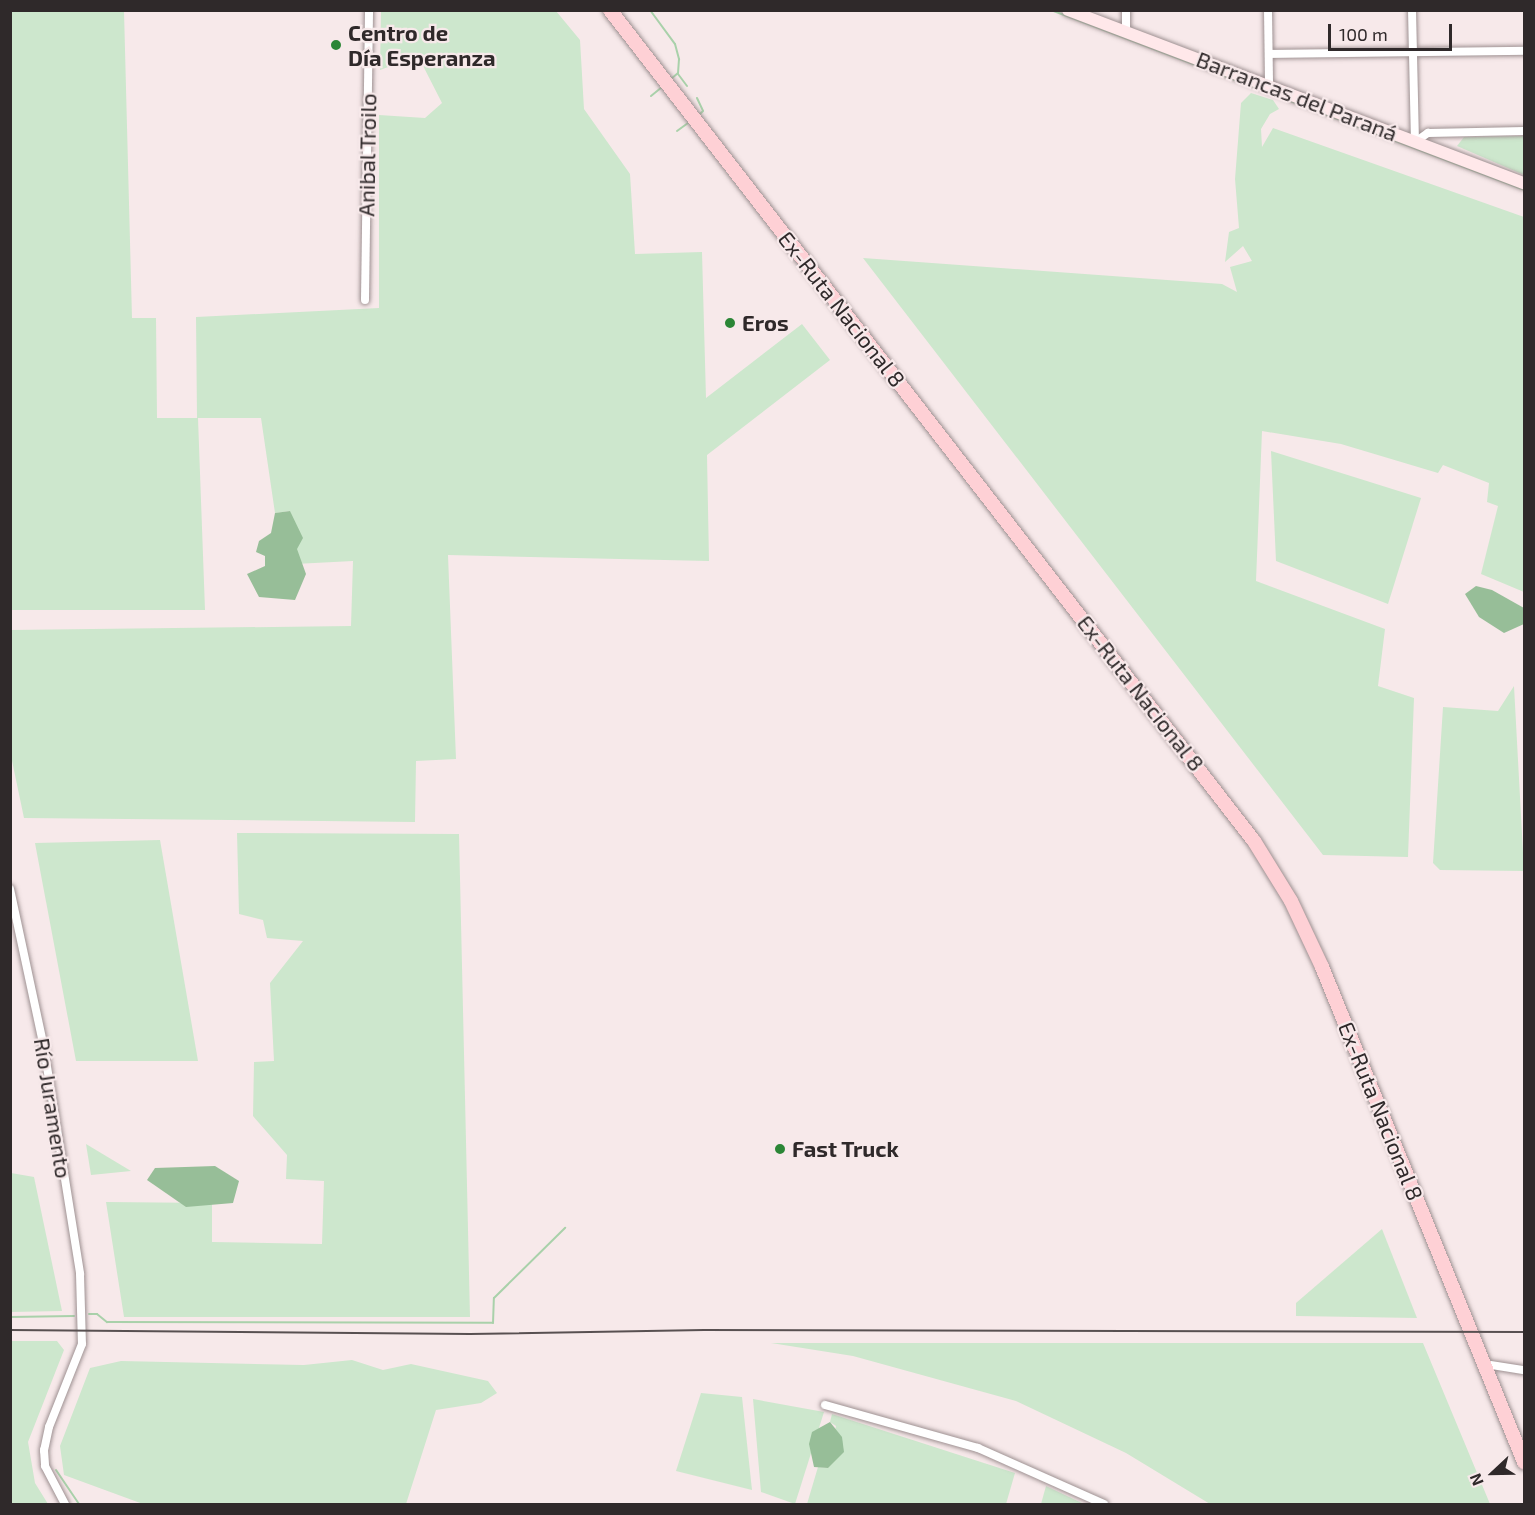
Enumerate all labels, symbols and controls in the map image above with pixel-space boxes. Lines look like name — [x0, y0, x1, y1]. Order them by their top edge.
scale bar — [1331, 12, 1456, 50]
place label: Centro de Día Esperanza — [348, 19, 496, 70]
text: 100 m — [1339, 23, 1388, 45]
marker: Centro de Día Esperanza — [329, 38, 343, 52]
street label: Barrancas del Paraná — [1193, 45, 1401, 147]
street label: Anibal Troilo — [353, 93, 381, 217]
street label: Ex-Ruta Nacional 8 — [773, 226, 911, 392]
place label: Eros — [742, 310, 789, 336]
marker: Eros — [723, 316, 737, 330]
street label: Ex-Ruta Nacional 8 — [1072, 610, 1210, 776]
street label: Ex-Ruta Nacional 8 — [1333, 1018, 1429, 1204]
street label: Río Juramento — [29, 1036, 77, 1180]
place label: Fast Truck — [792, 1136, 899, 1162]
marker: Fast Truck — [773, 1142, 787, 1156]
north arrow — [1463, 1443, 1523, 1503]
text: N — [1465, 1471, 1487, 1489]

